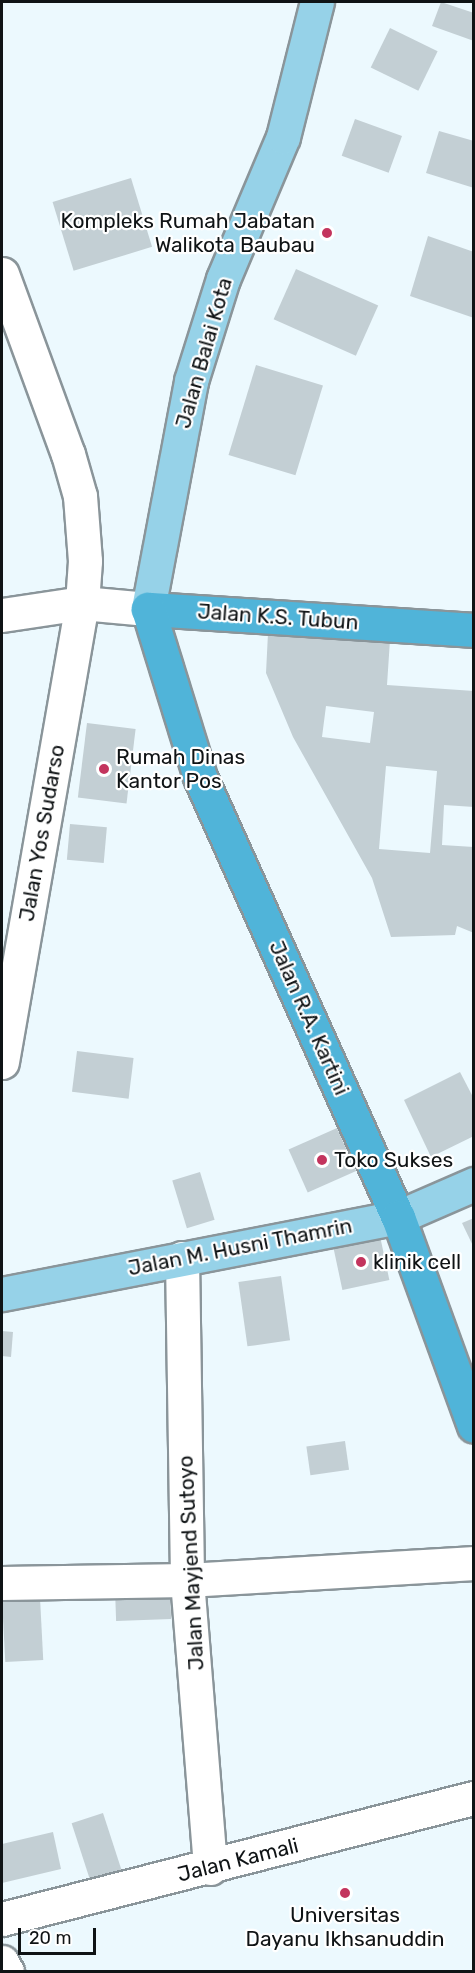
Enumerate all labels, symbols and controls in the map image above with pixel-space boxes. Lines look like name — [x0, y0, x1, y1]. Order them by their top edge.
place label: Kompleks Rumah Jabatan Walikota Baubau — [60, 208, 315, 258]
marker: Kompleks Rumah Jabatan Walikota Baubau — [320, 226, 334, 240]
street label: Jalan Balai Kota — [170, 275, 238, 431]
street label: Jalan K.S. Tubun — [196, 599, 360, 635]
street label: Jalan Yos Sudarso — [14, 742, 70, 924]
place label: Rumah Dinas Kantor Pos — [116, 744, 245, 794]
marker: Rumah Dinas Kantor Pos — [97, 762, 111, 776]
street label: Jalan R.A. Kartini — [264, 937, 354, 1099]
place label: Toko Sukses — [334, 1147, 453, 1173]
marker: Toko Sukses — [315, 1153, 329, 1167]
street label: Jalan M. Husni Thamrin — [126, 1213, 354, 1281]
place label: klinik cell — [373, 1249, 461, 1275]
marker: klinik cell — [354, 1255, 368, 1269]
street label: Jalan Mayjend Sutoyo — [173, 1455, 209, 1671]
street label: Jalan Kamali — [175, 1833, 301, 1887]
marker: Universitas Dayanu Ikhsanuddin — [338, 1886, 352, 1900]
place label: Universitas Dayanu Ikhsanuddin — [246, 1902, 444, 1952]
scale bar — [21, 1916, 99, 1954]
text: 20 m — [29, 1927, 71, 1949]

